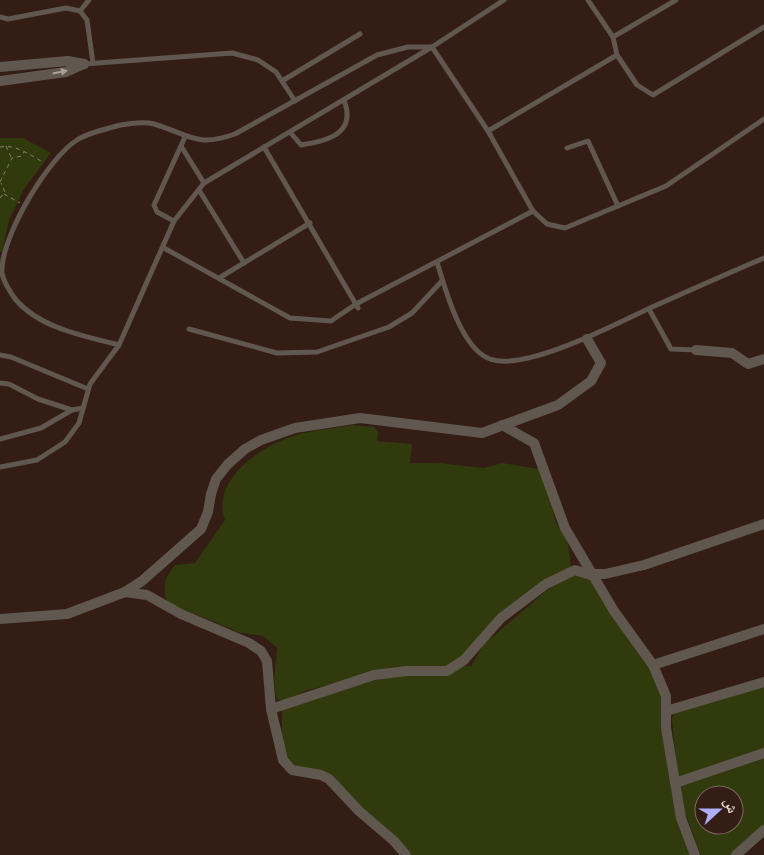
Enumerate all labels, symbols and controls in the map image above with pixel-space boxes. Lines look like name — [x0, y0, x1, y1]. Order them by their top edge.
one-way arrow — [53, 68, 69, 76]
north arrow — [694, 785, 744, 835]
text: ش — [720, 795, 743, 816]

